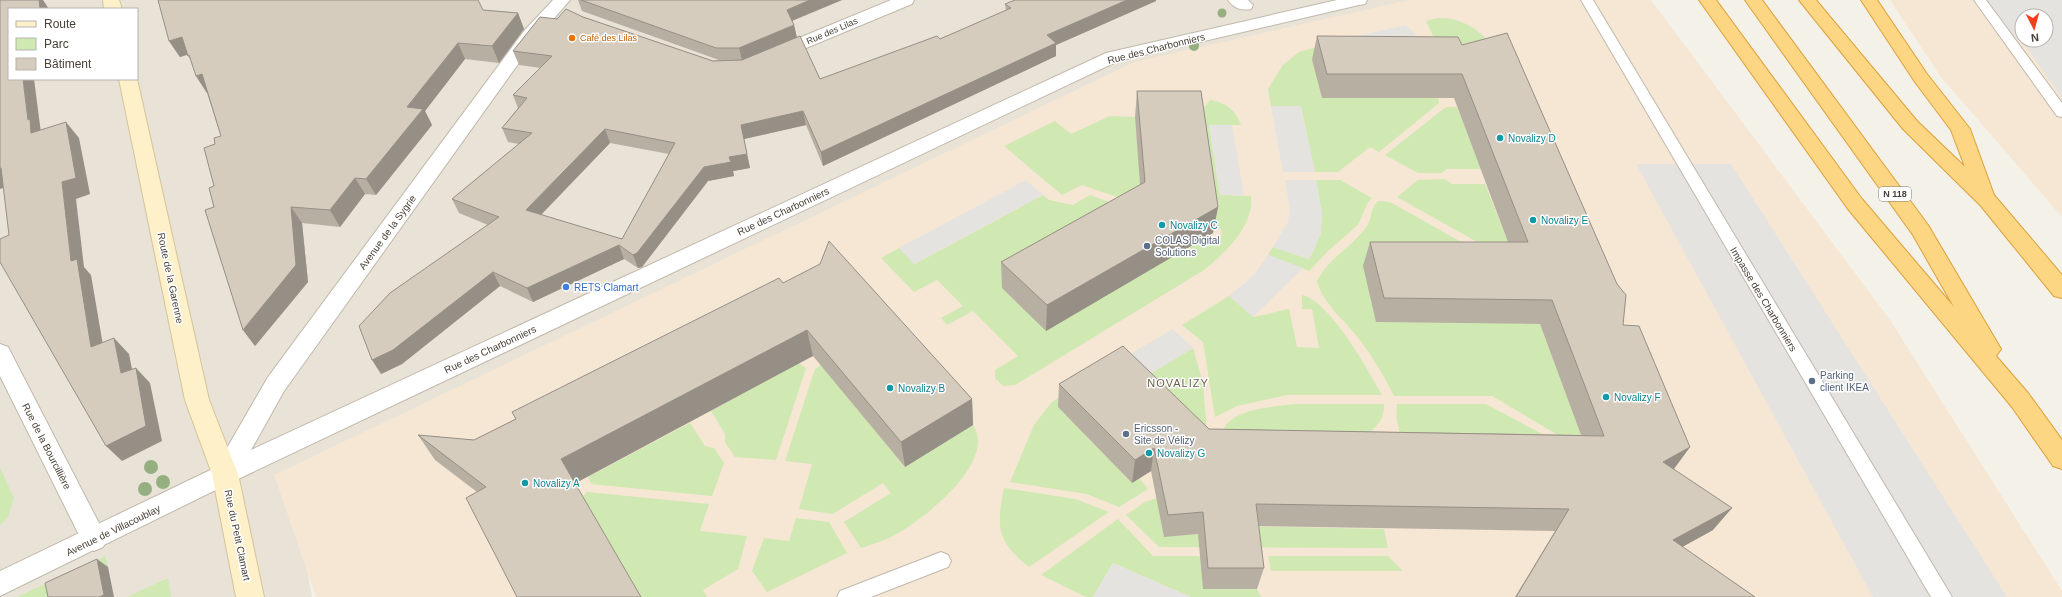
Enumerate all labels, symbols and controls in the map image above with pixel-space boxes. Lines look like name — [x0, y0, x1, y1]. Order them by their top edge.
legend — [8, 8, 138, 80]
north arrow — [2014, 8, 2054, 48]
street label: Rue des Lilas — [805, 16, 860, 46]
text: Route — [44, 17, 76, 31]
street label: Rue des Charbonniers — [1106, 31, 1206, 66]
text: N — [2030, 32, 2040, 44]
marker: Café des Lilas — [567, 33, 577, 43]
place label: Café des Lilas — [580, 33, 638, 43]
text: Parc — [44, 37, 69, 51]
text: Bâtiment — [44, 57, 92, 71]
marker: Novalizy D — [1495, 133, 1505, 143]
place label: Novalizy D — [1508, 133, 1556, 144]
street label: Rue des Charbonniers — [736, 185, 831, 238]
road number: N 118 — [1879, 187, 1911, 201]
street label: Avenue de la Sygrie — [357, 193, 418, 272]
marker: Novalizy E — [1528, 215, 1538, 225]
place label: Novalizy E — [1541, 215, 1589, 226]
marker: Novalizy C — [1157, 220, 1167, 230]
place label: Novalizy C — [1170, 220, 1218, 231]
street label: Route de la Garenne — [155, 232, 186, 325]
place label: COLAS Digital Solutions — [1155, 235, 1219, 258]
marker: COLAS Digital Solutions — [1142, 241, 1152, 251]
street label: Impasse des Charbonniers — [1728, 245, 1799, 353]
marker: RETS Clamart — [561, 282, 571, 292]
place label: RETS Clamart — [574, 282, 639, 293]
street label: Rue des Charbonniers — [443, 323, 538, 376]
place label: Parking client IKEA — [1820, 370, 1869, 393]
marker: Parking client IKEA — [1807, 376, 1817, 386]
district label: NOVALIZY — [1147, 377, 1209, 389]
marker: Novalizy B — [885, 383, 895, 393]
place label: Novalizy B — [898, 383, 946, 394]
marker: Novalizy F — [1601, 392, 1611, 402]
place label: Novalizy F — [1614, 392, 1661, 403]
street label: Rue de la Bourcillière — [20, 401, 73, 491]
place label: Ericsson - Site de Vélizy — [1134, 423, 1195, 446]
marker: Ericsson - Site de Vélizy — [1121, 429, 1131, 439]
marker: Novalizy G — [1144, 448, 1154, 458]
place label: Novalizy G — [1157, 448, 1206, 459]
marker: Novalizy A — [520, 478, 530, 488]
place label: Novalizy A — [533, 478, 580, 489]
street label: Rue du Petit Clamart — [222, 489, 253, 582]
street label: Avenue de Villacoublay — [64, 503, 162, 558]

